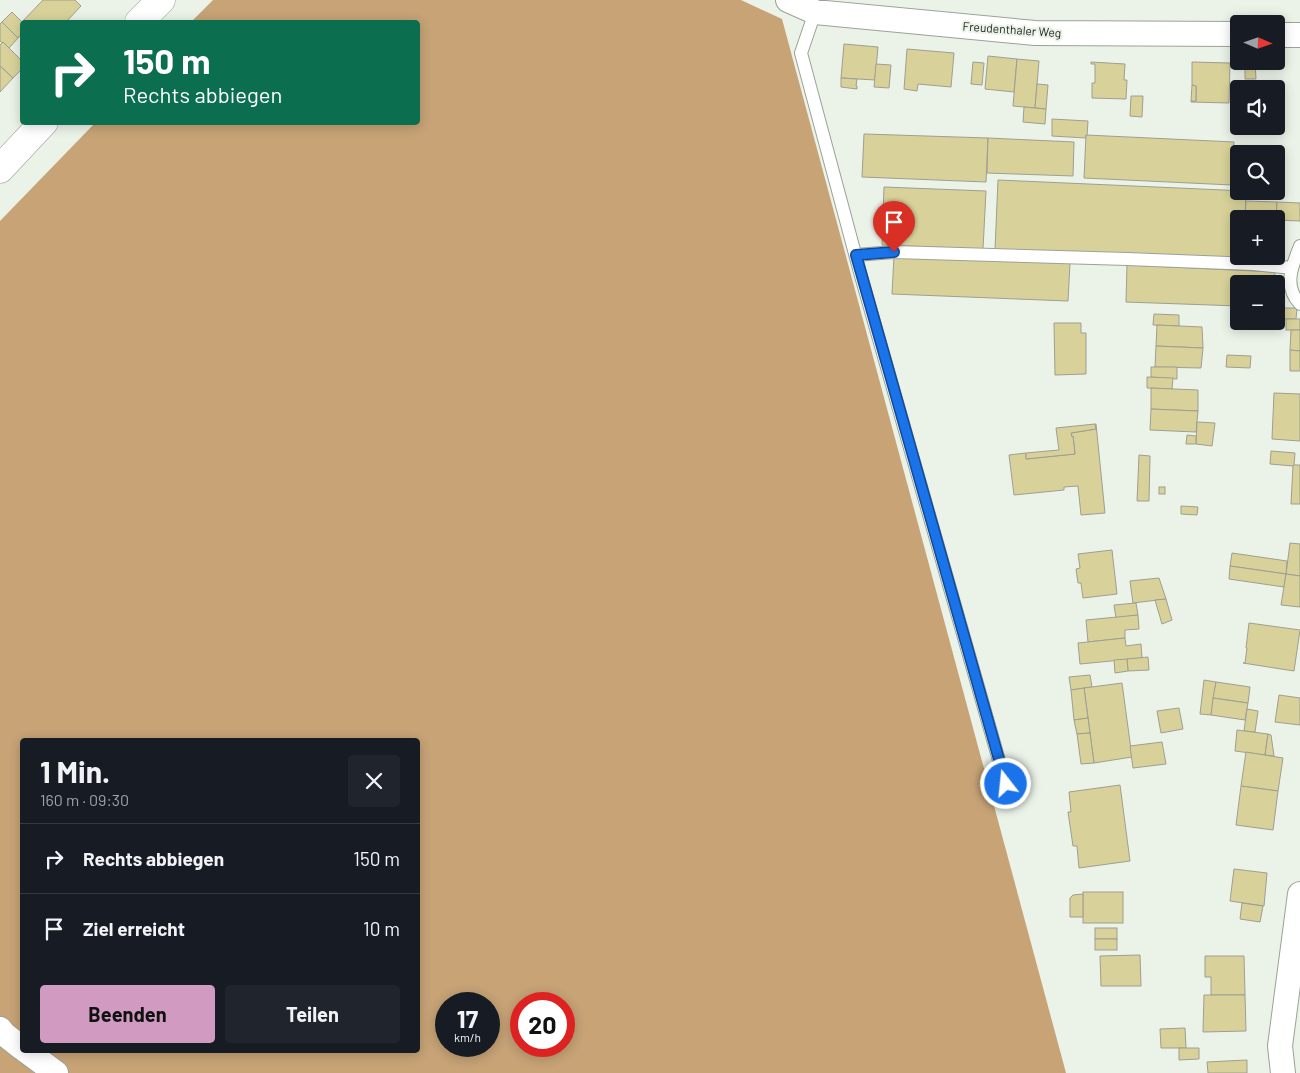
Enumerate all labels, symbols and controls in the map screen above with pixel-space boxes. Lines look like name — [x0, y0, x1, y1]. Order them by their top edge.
north arrow — [1230, 15, 1285, 70]
map controls — [1230, 15, 1285, 330]
street label: Freudenthaler Weg — [962, 19, 1062, 39]
text: 150 m — [123, 39, 210, 81]
icon: right — [40, 40, 105, 105]
button: sound — [1230, 80, 1285, 135]
text: Rechts abbiegen — [123, 81, 282, 107]
button: search — [1230, 145, 1285, 200]
pin — [873, 201, 915, 252]
icon: arrive — [880, 208, 908, 236]
button: + — [1230, 210, 1285, 265]
button: − — [1230, 275, 1285, 330]
text: 1 Min. — [40, 753, 110, 789]
button: close — [348, 755, 400, 807]
position arrow — [979, 757, 1031, 809]
text: 160 m · 09:30 — [40, 790, 129, 809]
icon: right — [40, 845, 68, 873]
text: Rechts abbiegen — [83, 847, 224, 870]
text: 150 m — [353, 847, 400, 870]
icon: arrive — [40, 915, 68, 943]
text: Ziel erreicht — [83, 917, 185, 940]
text: 10 m — [363, 917, 400, 940]
button: Beenden — [40, 985, 215, 1043]
button: Teilen — [225, 985, 400, 1043]
speed limit sign: 20 — [510, 992, 575, 1057]
text: 17 — [457, 1003, 478, 1033]
text: km/h — [454, 1030, 481, 1044]

